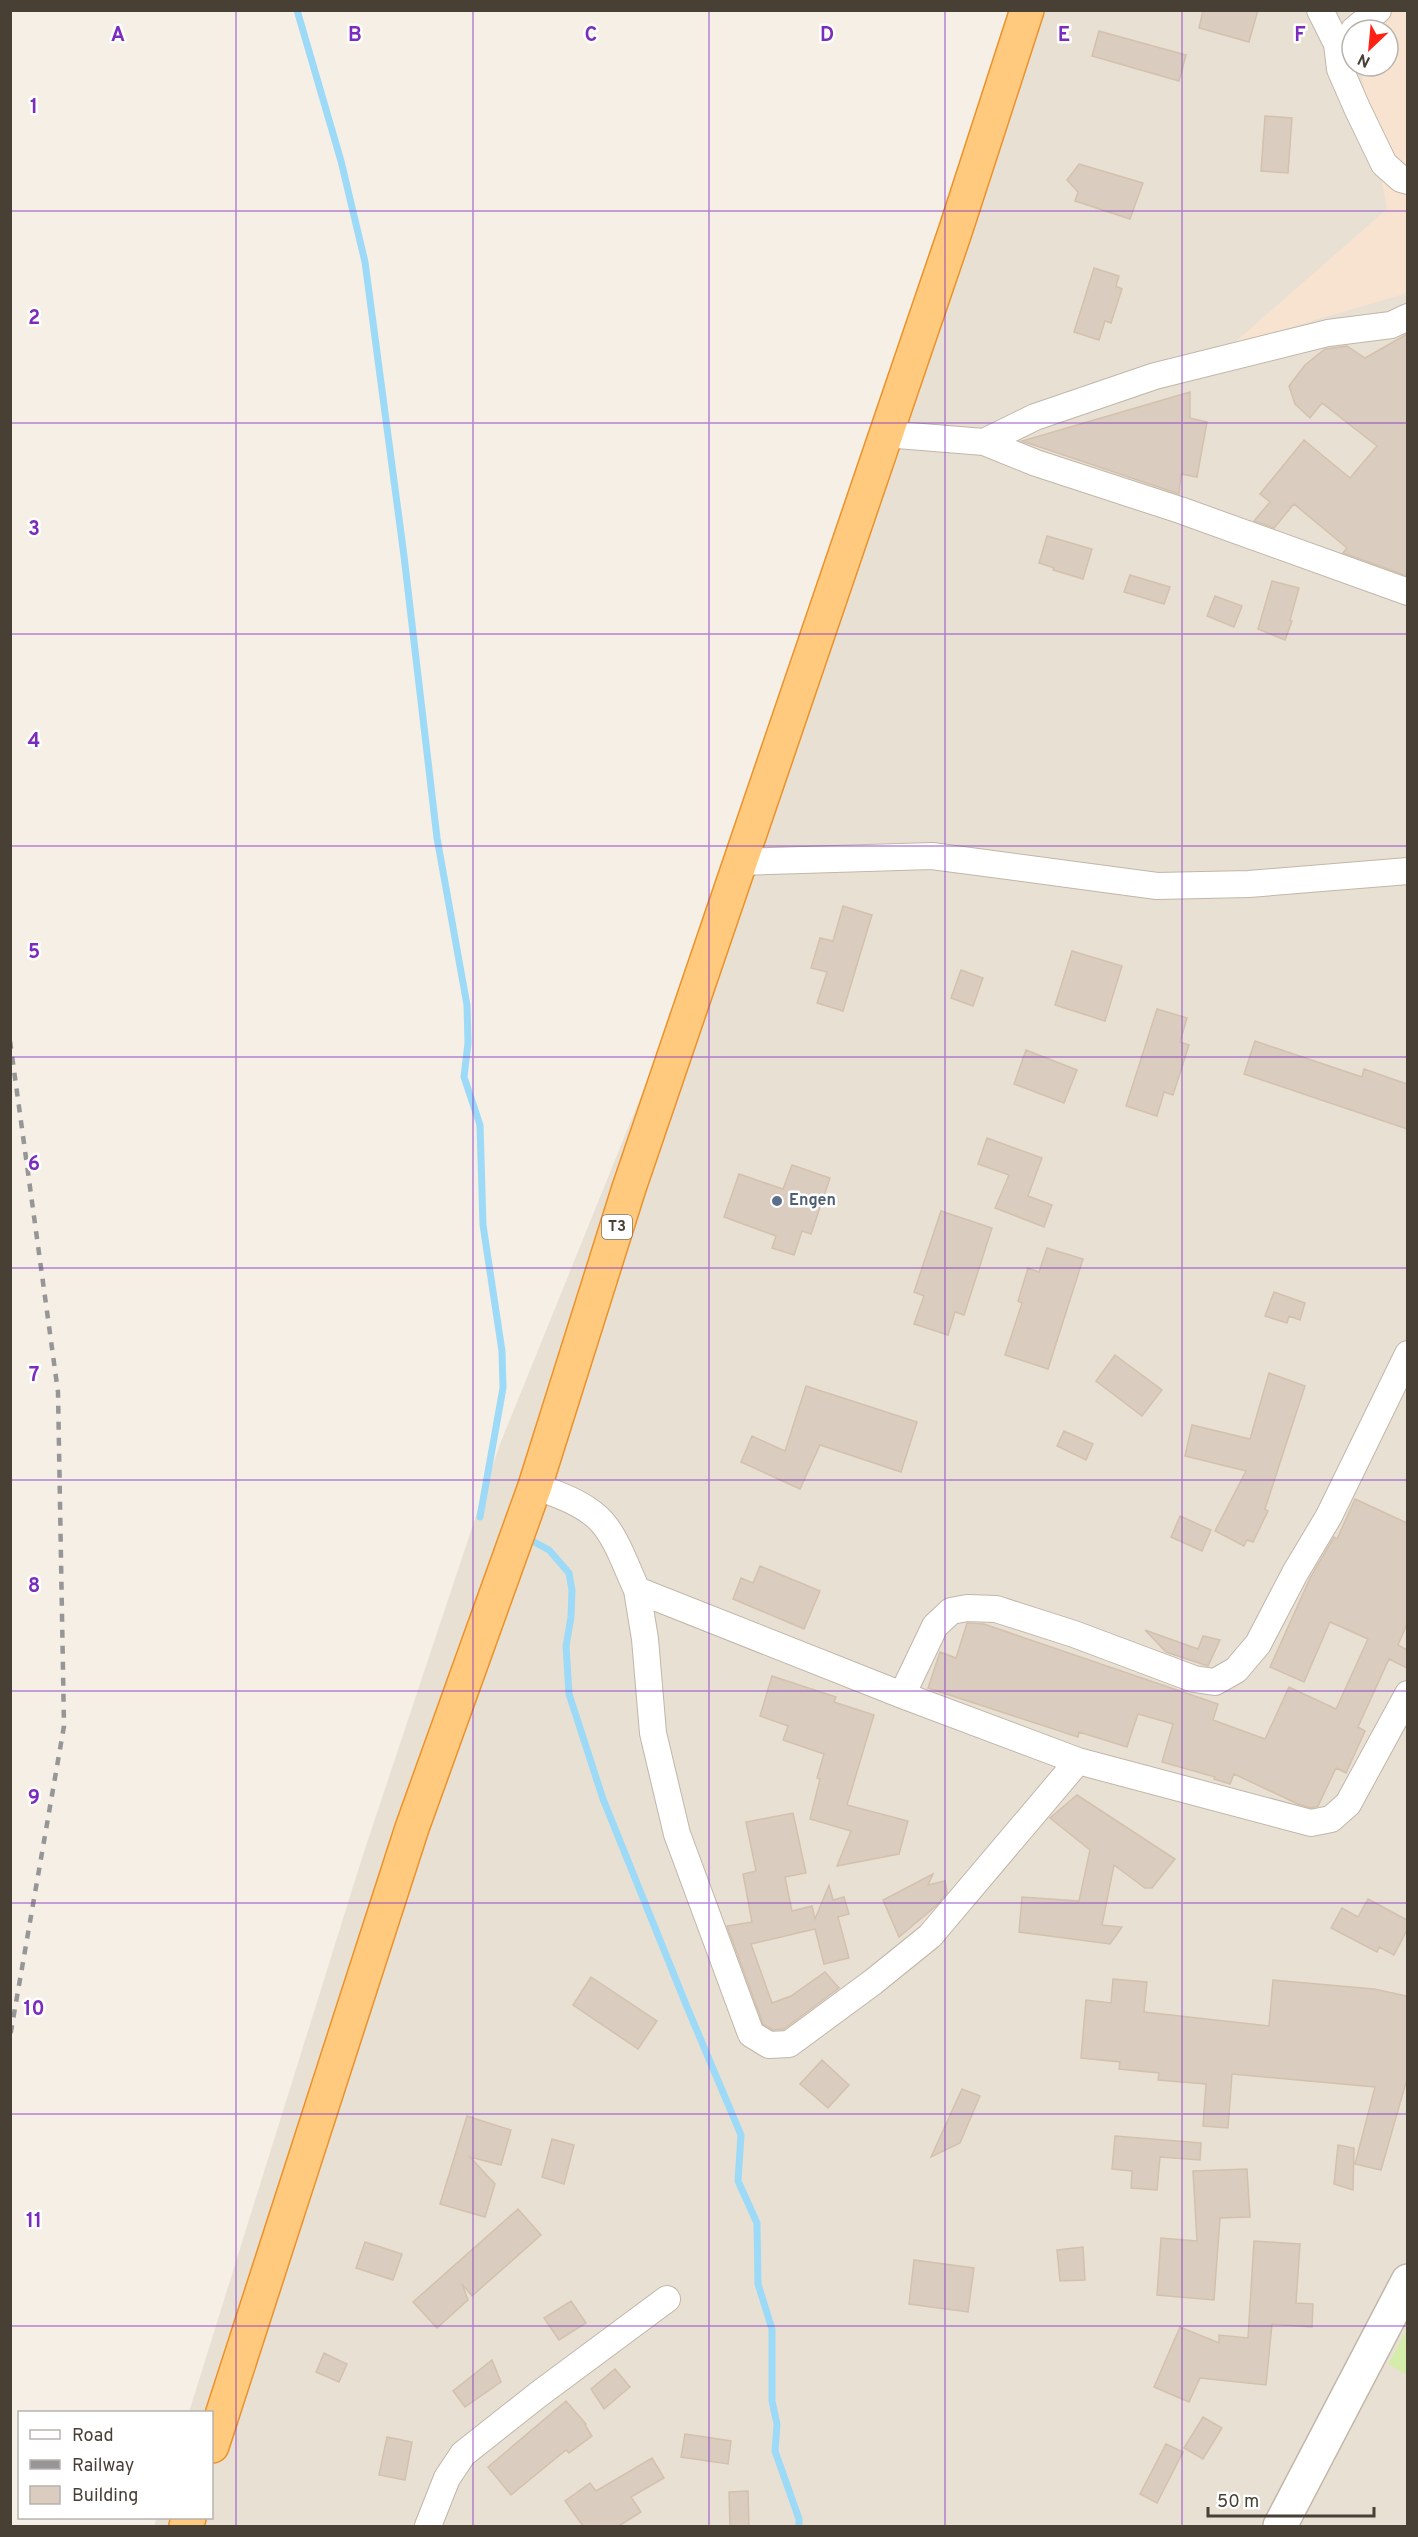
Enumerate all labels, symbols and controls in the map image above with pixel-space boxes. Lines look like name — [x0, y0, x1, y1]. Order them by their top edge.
north arrow — [1340, 18, 1400, 78]
text: A — [111, 23, 125, 49]
text: B — [348, 23, 362, 49]
text: C — [585, 23, 597, 49]
text: D — [820, 23, 834, 49]
text: E — [1058, 23, 1070, 49]
text: F — [1294, 23, 1306, 49]
text: N — [1355, 48, 1374, 71]
text: 1 — [30, 95, 38, 121]
text: 2 — [28, 306, 40, 332]
text: 3 — [28, 517, 40, 543]
text: 4 — [28, 729, 40, 755]
text: 5 — [28, 940, 40, 966]
text: 6 — [28, 1152, 40, 1178]
place label: Engen — [789, 1191, 836, 1211]
marker: Engen — [770, 1194, 784, 1208]
road number: T3 — [602, 1215, 632, 1239]
text: 7 — [29, 1363, 39, 1389]
text: 8 — [28, 1574, 40, 1600]
text: 9 — [28, 1786, 40, 1812]
text: 10 — [23, 1997, 45, 2023]
text: 11 — [26, 2209, 42, 2235]
legend — [18, 2411, 213, 2519]
text: Road — [72, 2425, 114, 2448]
text: Railway — [72, 2455, 134, 2478]
scale bar — [1208, 2480, 1374, 2518]
text: Building — [72, 2485, 138, 2508]
text: 50 m — [1217, 2491, 1259, 2514]

